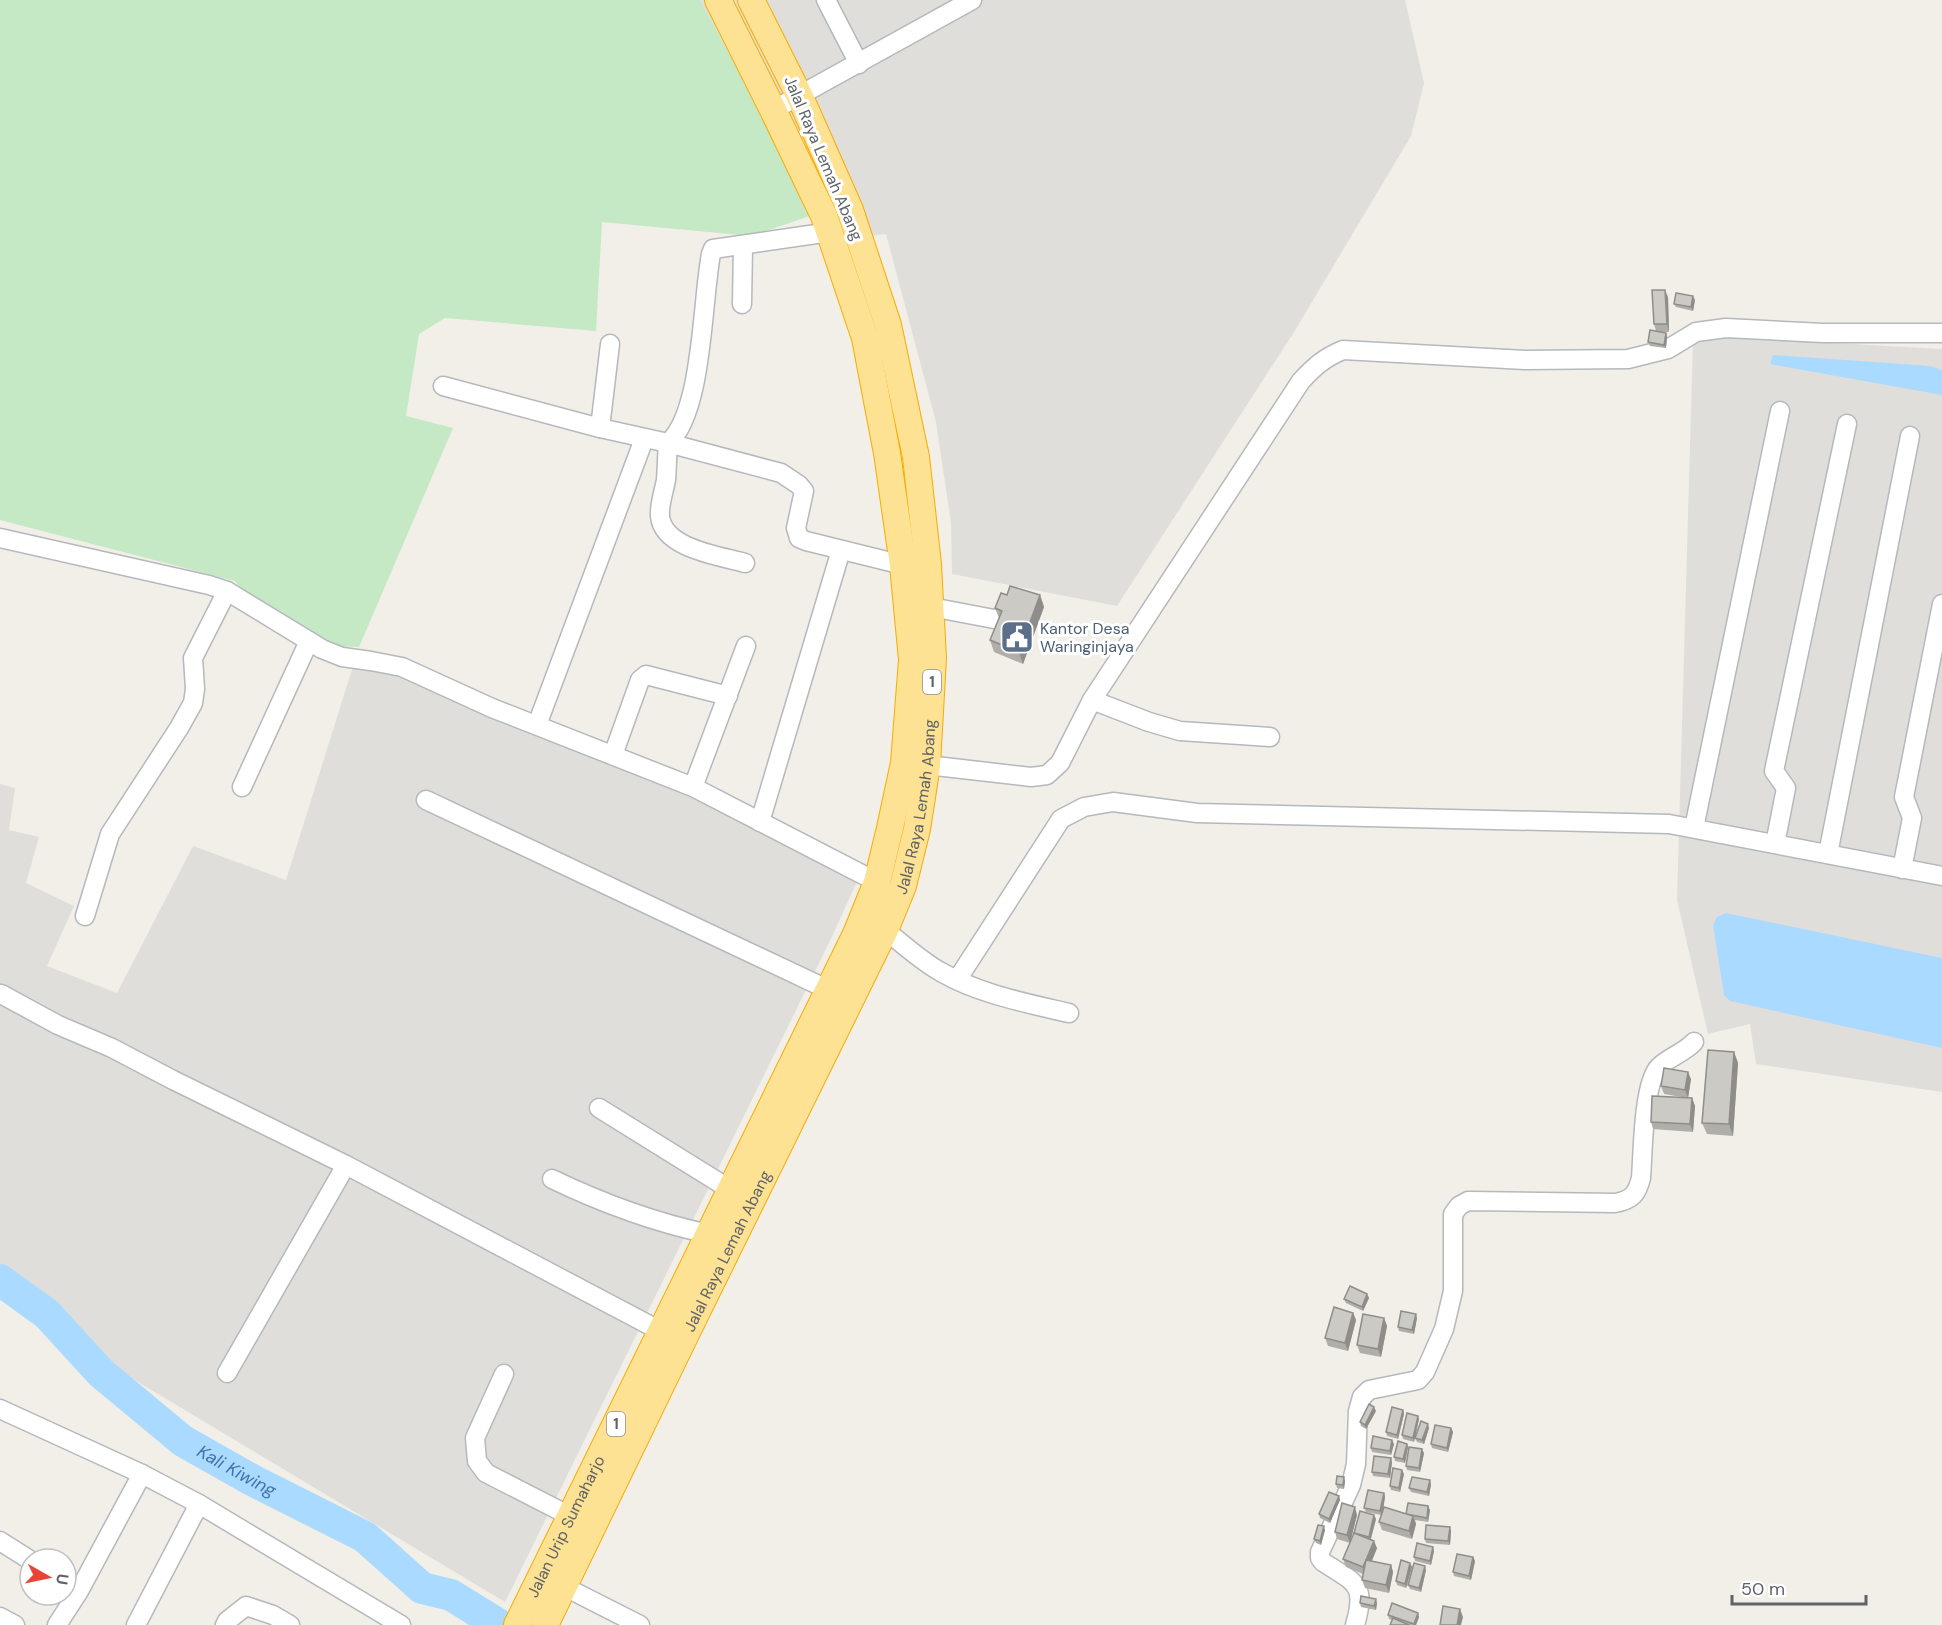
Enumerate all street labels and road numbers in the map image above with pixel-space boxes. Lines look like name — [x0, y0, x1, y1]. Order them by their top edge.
street label: Jalal Raya Lemah Abang — [779, 73, 868, 244]
road number: 1 — [923, 670, 941, 694]
street label: Jalal Raya Lemah Abang — [891, 719, 941, 897]
street label: Jalal Raya Lemah Abang — [679, 1167, 776, 1335]
road number: 1 — [607, 1412, 625, 1436]
street label: Jalan Urip Sumaharjo — [522, 1452, 610, 1601]

